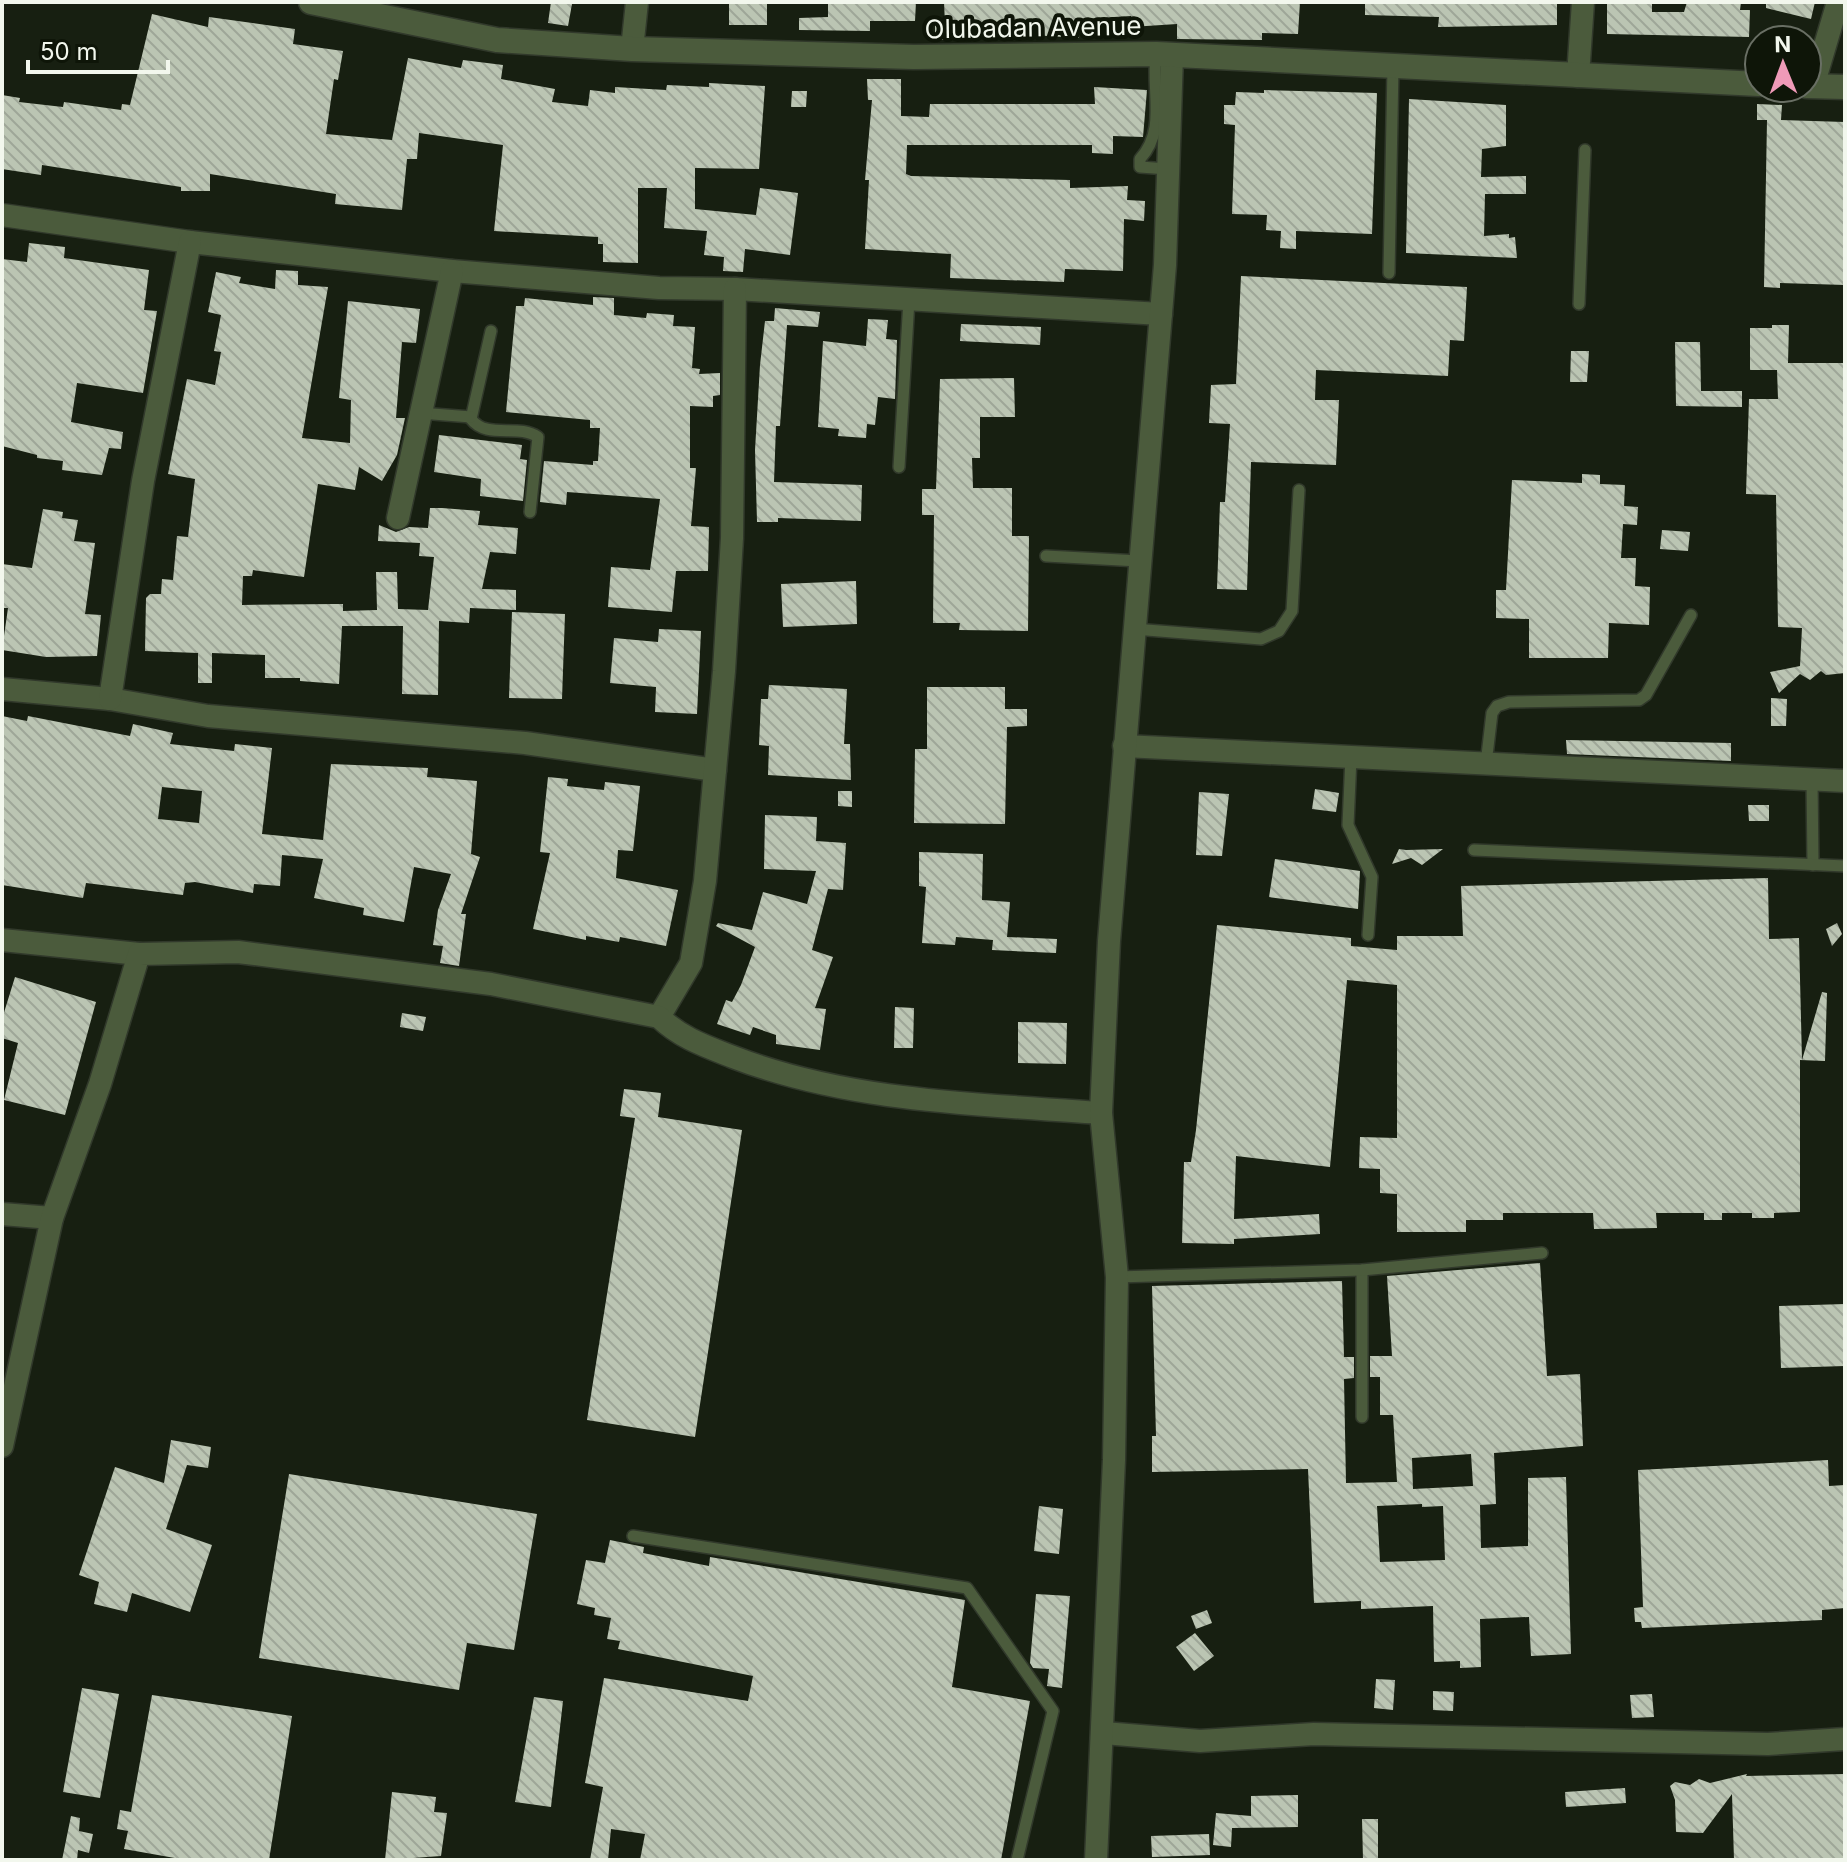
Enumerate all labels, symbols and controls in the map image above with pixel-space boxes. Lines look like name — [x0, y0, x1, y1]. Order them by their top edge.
street label: Olubadan Avenue — [924, 10, 1142, 44]
scale bar — [28, 24, 168, 74]
north arrow — [1743, 24, 1823, 104]
text: N — [1774, 31, 1791, 57]
text: 50 m — [40, 37, 98, 66]

